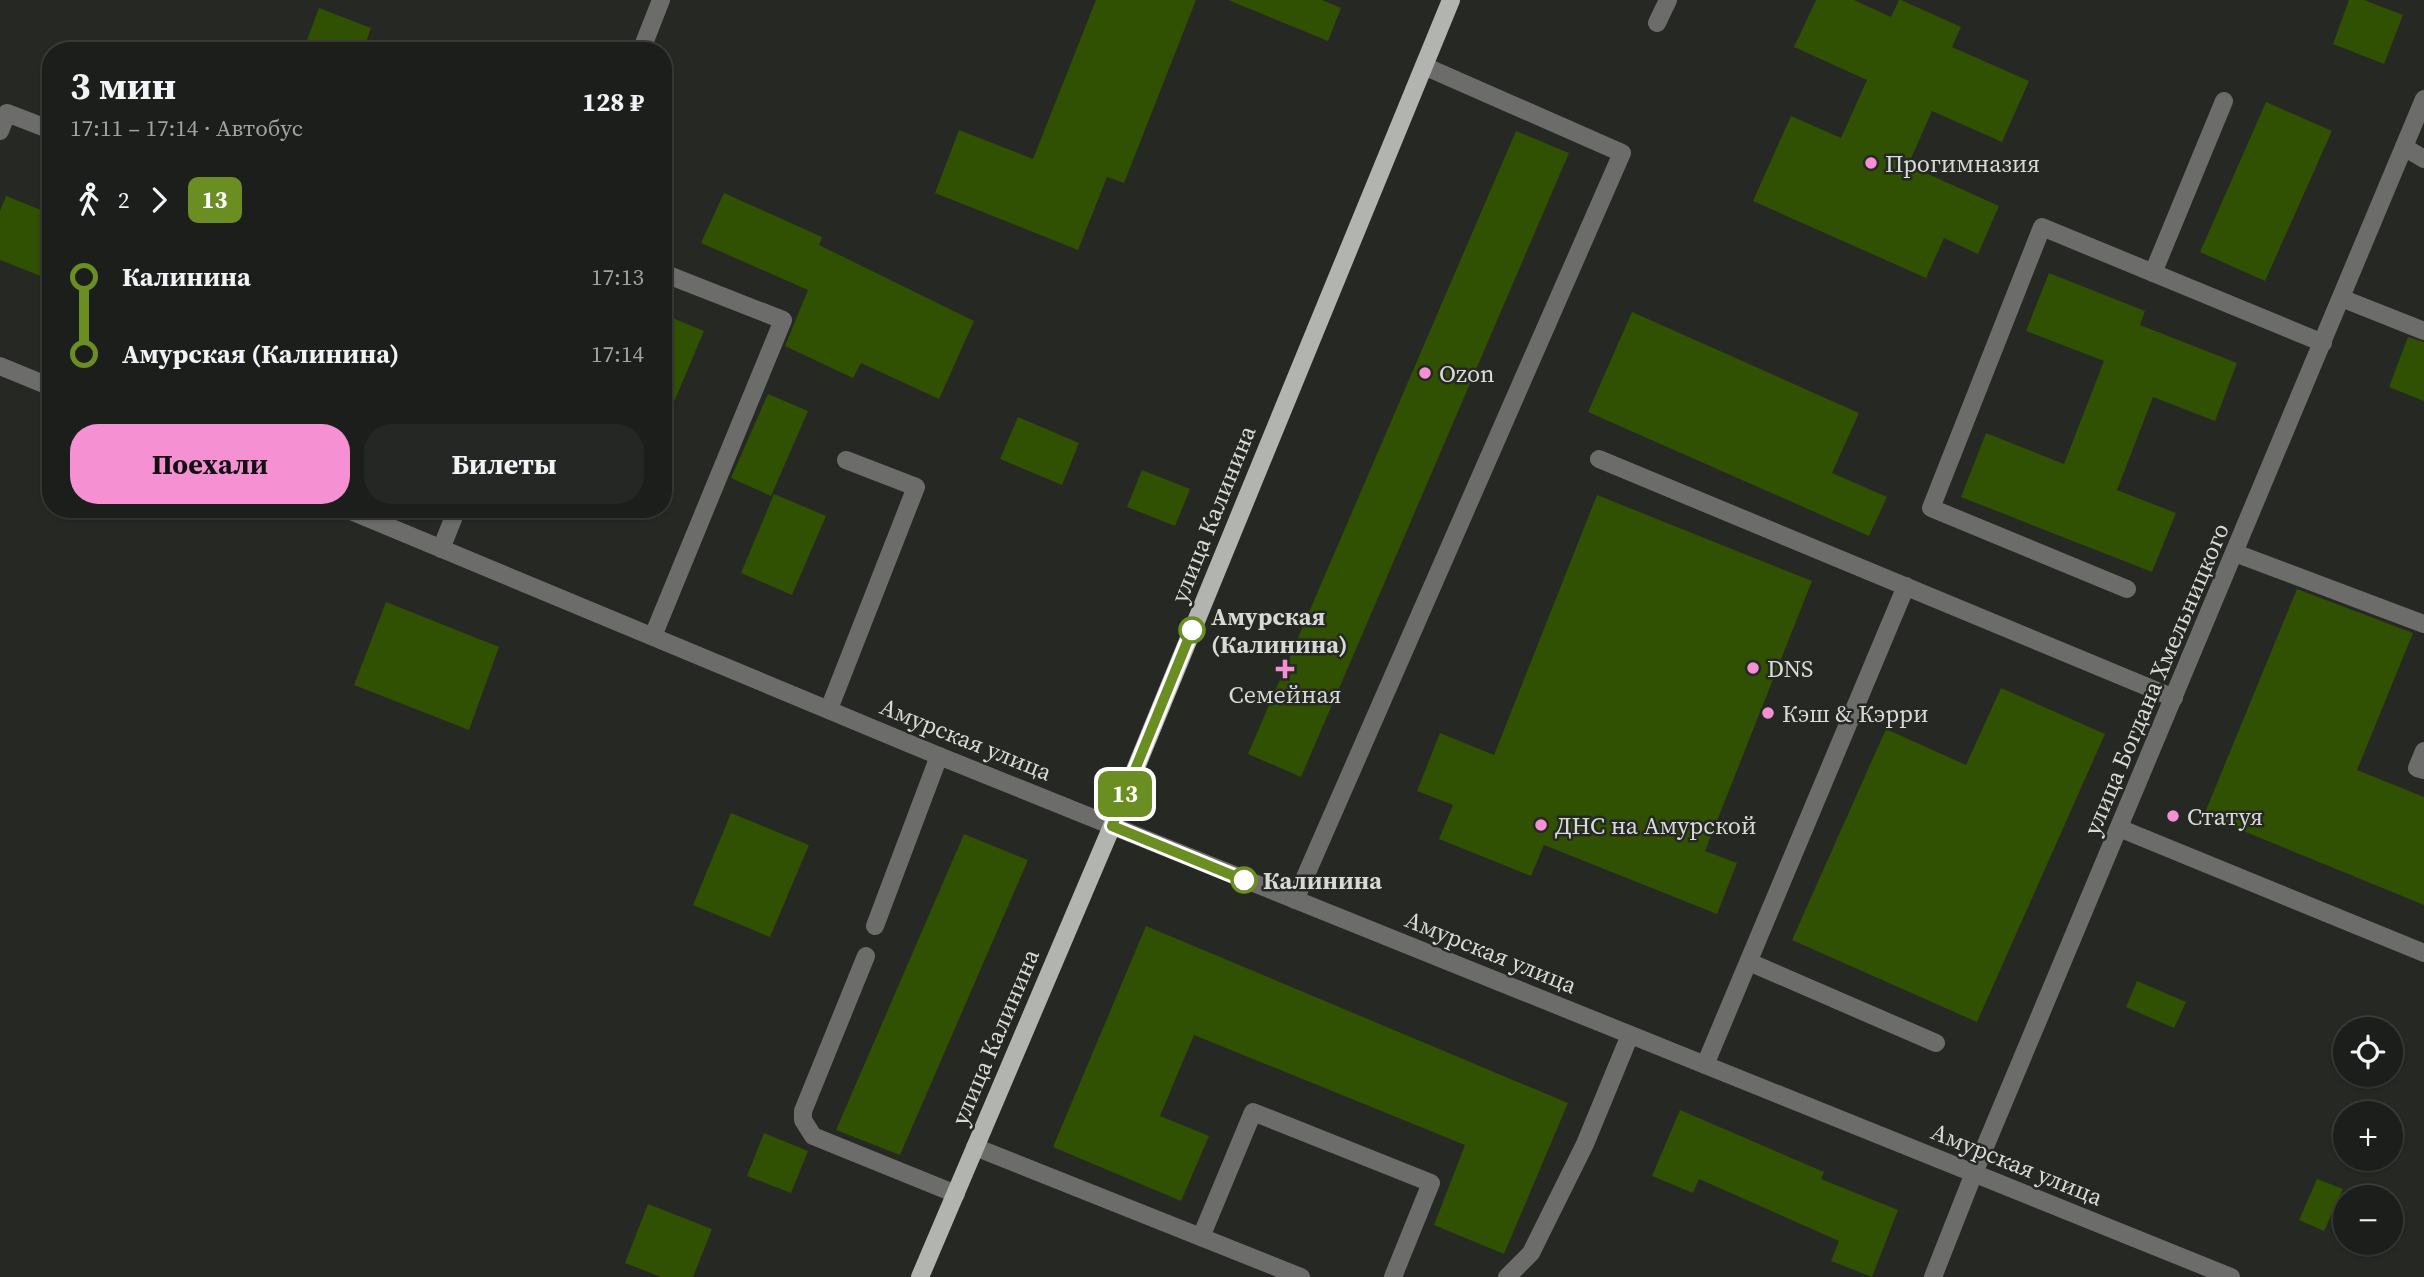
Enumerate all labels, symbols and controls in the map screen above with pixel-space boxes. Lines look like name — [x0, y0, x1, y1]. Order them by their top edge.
text: 3 мин — [70, 60, 176, 112]
text: 128 ₽ — [582, 84, 644, 120]
text: 17:11 – 17:14 · Автобус — [70, 112, 303, 144]
place label: Прогимназия — [1885, 147, 2040, 180]
marker: Прогимназия — [1863, 155, 1879, 171]
icon: walk — [70, 181, 108, 219]
icon: forward — [140, 181, 178, 219]
text: 13 — [202, 183, 228, 216]
text: 2 — [118, 184, 130, 216]
text: Калинина — [122, 259, 251, 295]
text: 17:13 — [591, 261, 644, 293]
text: Амурская (Калинина) — [122, 336, 399, 372]
text: 17:14 — [591, 338, 644, 370]
place label: Ozon — [1439, 357, 1495, 390]
marker: Ozon — [1417, 365, 1433, 381]
street label: улица Калинина — [1162, 420, 1264, 608]
button: Поехали — [70, 424, 350, 504]
button: Билеты — [364, 424, 644, 504]
street label: улица Богдана Хмельницкого — [2075, 518, 2237, 840]
place label: Амурская (Калинина) — [1211, 600, 1348, 661]
marker: Амурская (Калинина) — [1179, 617, 1205, 643]
place label: DNS — [1767, 652, 1813, 685]
marker: DNS — [1745, 660, 1761, 676]
marker: Семейная — [1277, 661, 1293, 677]
place label: Семейная — [1229, 678, 1341, 711]
street label: Амурская улица — [875, 690, 1057, 789]
place label: Кэш & Кэрри — [1782, 697, 1928, 730]
marker: Кэш & Кэрри — [1760, 705, 1776, 721]
line badge: 13 — [1094, 771, 1156, 817]
text: 13 — [1112, 777, 1138, 810]
place label: Статуя — [2187, 800, 2263, 833]
marker: Статуя — [2165, 808, 2181, 824]
place label: ДНС на Амурской — [1555, 809, 1756, 842]
marker: ДНС на Амурской — [1533, 817, 1549, 833]
place label: Калинина — [1263, 864, 1382, 897]
marker: Калинина — [1231, 867, 1257, 893]
street label: Амурская улица — [1400, 903, 1582, 1002]
street label: улица Калинина — [943, 943, 1047, 1130]
map controls — [2333, 1017, 2403, 1255]
button: locate — [2333, 1017, 2403, 1087]
button: + — [2333, 1101, 2403, 1171]
street label: Амурская улица — [1926, 1115, 2108, 1214]
button: − — [2333, 1185, 2403, 1255]

